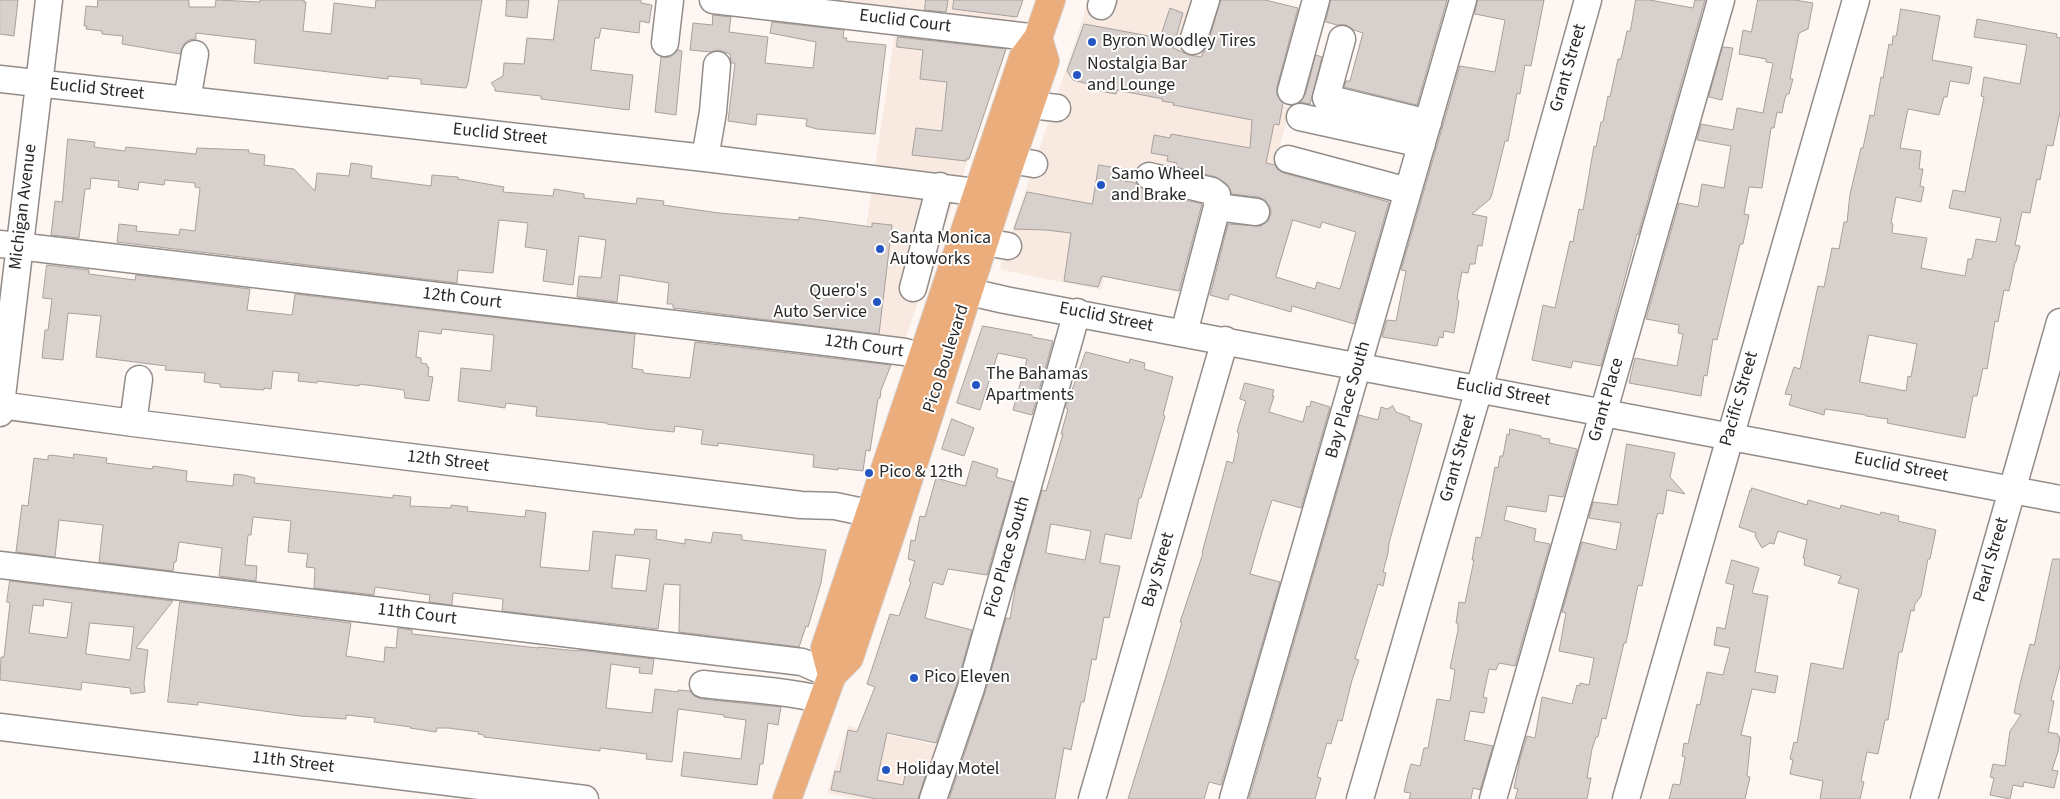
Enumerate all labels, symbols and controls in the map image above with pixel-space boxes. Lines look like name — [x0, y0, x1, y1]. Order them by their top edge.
street label: Euclid Court — [858, 6, 952, 38]
street label: Grant Street — [1546, 21, 1592, 115]
place label: Byron Woodley Tires — [1102, 31, 1256, 53]
marker: Byron Woodley Tires — [1086, 36, 1098, 48]
place label: Nostalgia Bar and Lounge — [1087, 54, 1187, 96]
marker: Nostalgia Bar and Lounge — [1071, 69, 1083, 81]
street label: Euclid Street — [49, 74, 145, 106]
street label: Euclid Street — [452, 119, 548, 151]
street label: Michigan Avenue — [6, 143, 42, 271]
place label: Samo Wheel and Brake — [1111, 164, 1204, 206]
marker: Samo Wheel and Brake — [1095, 179, 1107, 191]
place label: Santa Monica Autoworks — [890, 228, 991, 270]
marker: Santa Monica Autoworks — [874, 243, 886, 255]
place label: Quero's Auto Service — [774, 281, 867, 324]
street label: 12th Court — [421, 283, 503, 315]
marker: Quero's Auto Service — [871, 296, 883, 308]
street label: Euclid Street — [1057, 298, 1155, 338]
street label: Pico Boulevard — [919, 302, 975, 416]
street label: 12th Court — [823, 331, 905, 363]
street label: Bay Place South — [1322, 339, 1376, 461]
street label: Pacific Street — [1716, 349, 1764, 449]
street label: Grant Place — [1585, 356, 1629, 444]
place label: The Bahamas Apartments — [986, 364, 1088, 406]
street label: Euclid Street — [1454, 374, 1552, 412]
marker: The Bahamas Apartments — [970, 379, 982, 391]
street label: Grant Street — [1436, 411, 1482, 505]
street label: 12th Street — [406, 446, 490, 478]
street label: Euclid Street — [1852, 448, 1950, 488]
place label: Pico & 12th — [879, 462, 963, 484]
marker: Pico & 12th — [863, 467, 875, 479]
street label: Pico Place South — [980, 494, 1036, 620]
street label: Pearl Street — [1970, 515, 2014, 605]
street label: Bay Street — [1138, 530, 1180, 610]
street label: 11th Court — [376, 599, 458, 631]
place label: Pico Eleven — [924, 667, 1010, 689]
marker: Pico Eleven — [908, 672, 920, 684]
street label: 11th Street — [251, 747, 335, 779]
place label: Holiday Motel — [896, 759, 999, 781]
marker: Holiday Motel — [880, 764, 892, 776]

